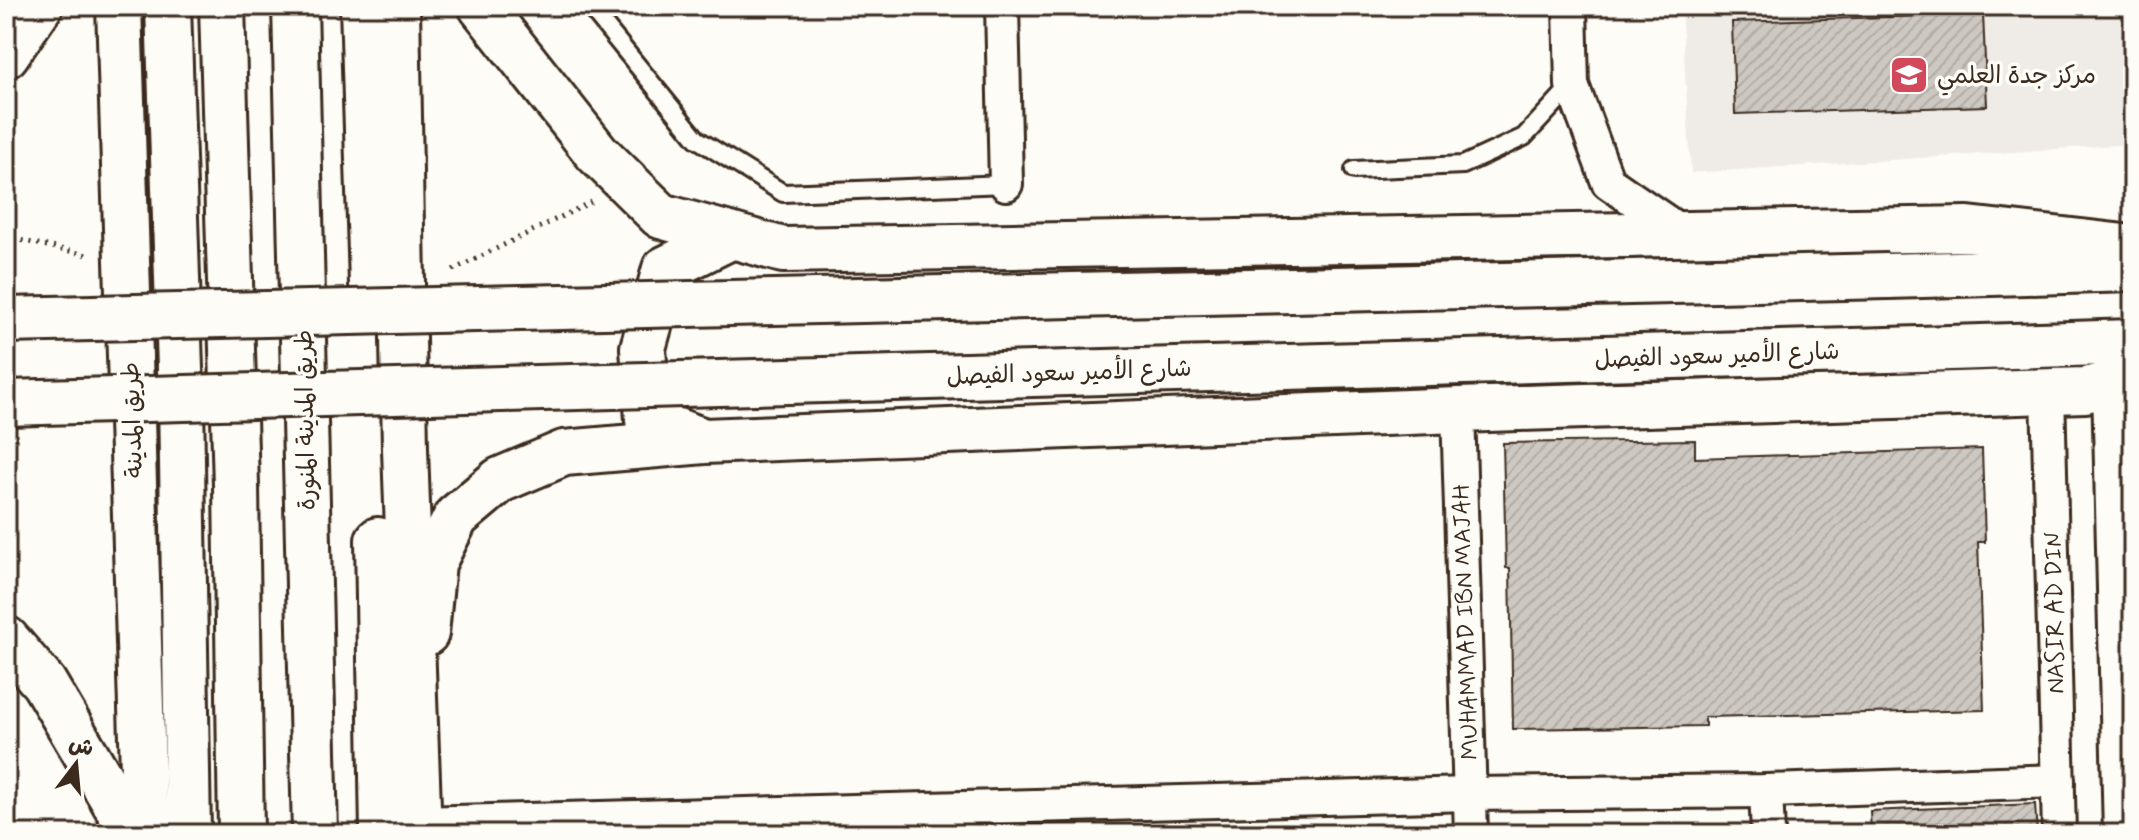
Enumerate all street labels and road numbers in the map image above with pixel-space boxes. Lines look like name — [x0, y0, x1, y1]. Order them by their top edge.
street label: طريق المدينة المنورة — [289, 329, 324, 511]
street label: شارع الأمير سعود الفيصل — [1594, 334, 1840, 376]
street label: شارع الأمير سعود الفيصل — [946, 351, 1192, 393]
street label: طريق المدينة — [116, 361, 151, 478]
street label: MUHAMMAD IBN MAJAH — [1446, 483, 1487, 761]
street label: NASIR AD DIN — [2039, 531, 2072, 694]

